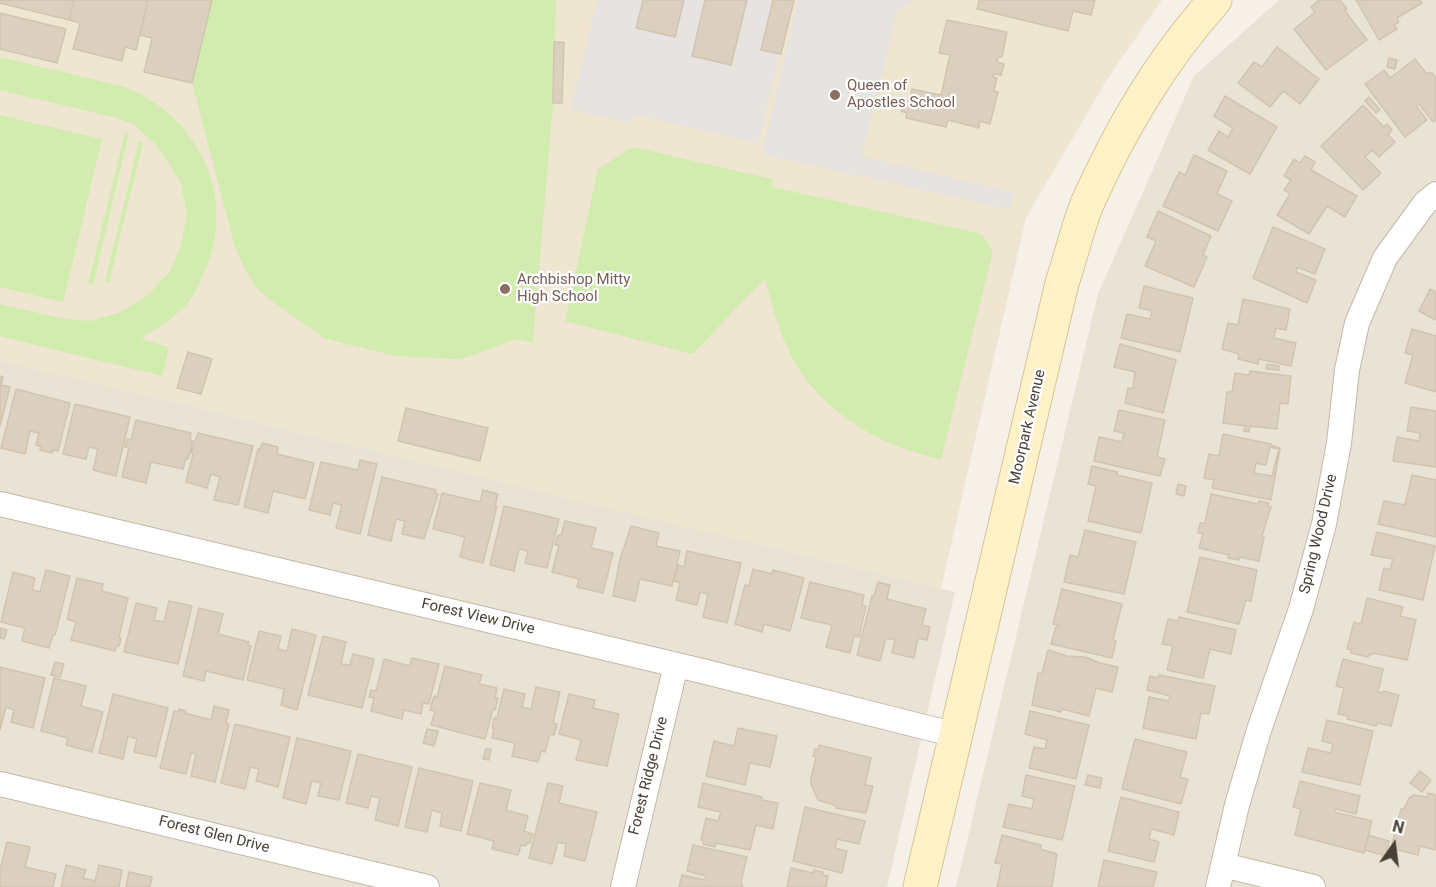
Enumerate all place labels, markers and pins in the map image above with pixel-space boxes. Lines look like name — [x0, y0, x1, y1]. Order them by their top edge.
place label: Queen of Apostles School — [847, 77, 955, 112]
marker: Queen of Apostles School — [828, 88, 842, 102]
place label: Archbishop Mitty High School — [517, 271, 630, 306]
marker: Archbishop Mitty High School — [498, 282, 512, 296]

